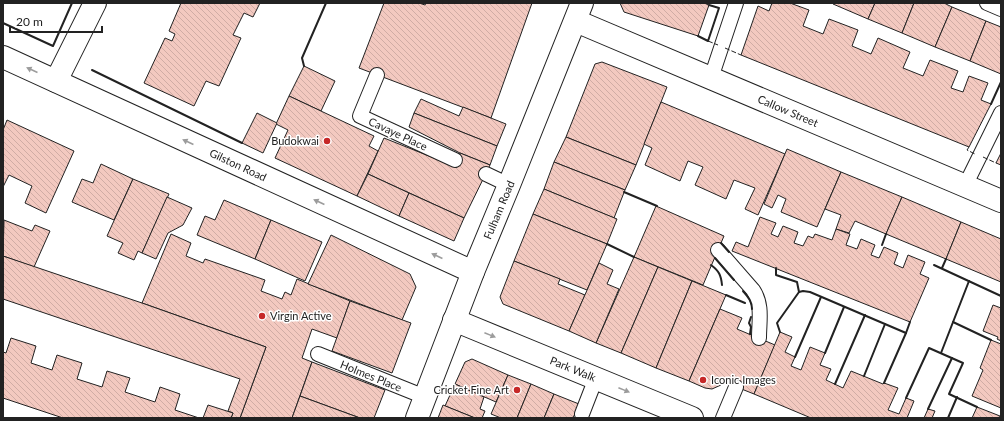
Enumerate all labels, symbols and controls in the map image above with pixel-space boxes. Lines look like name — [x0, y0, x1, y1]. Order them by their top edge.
scale bar — [10, 8, 102, 34]
text: 20 m — [16, 14, 43, 29]
one-way arrow — [25, 67, 37, 73]
street label: Callow Street — [756, 92, 820, 129]
street label: Cavaye Place — [367, 114, 430, 153]
place label: Budokwai — [271, 134, 319, 147]
marker: Budokwai — [322, 136, 332, 146]
one-way arrow — [183, 139, 194, 145]
street label: Gilston Road — [208, 146, 269, 183]
street label: Fulham Road — [480, 179, 517, 241]
one-way arrow — [314, 199, 325, 205]
one-way arrow — [432, 253, 443, 259]
place label: Virgin Active — [270, 309, 332, 322]
marker: Virgin Active — [257, 311, 267, 321]
one-way arrow — [485, 332, 497, 338]
street label: Park Walk — [548, 353, 599, 384]
street label: Holmes Place — [339, 357, 404, 394]
place label: Iconic Images — [711, 373, 776, 386]
marker: Iconic Images — [698, 375, 708, 385]
place label: Cricket Fine Art — [433, 383, 509, 396]
marker: Cricket Fine Art — [512, 385, 522, 395]
one-way arrow — [618, 387, 630, 393]

